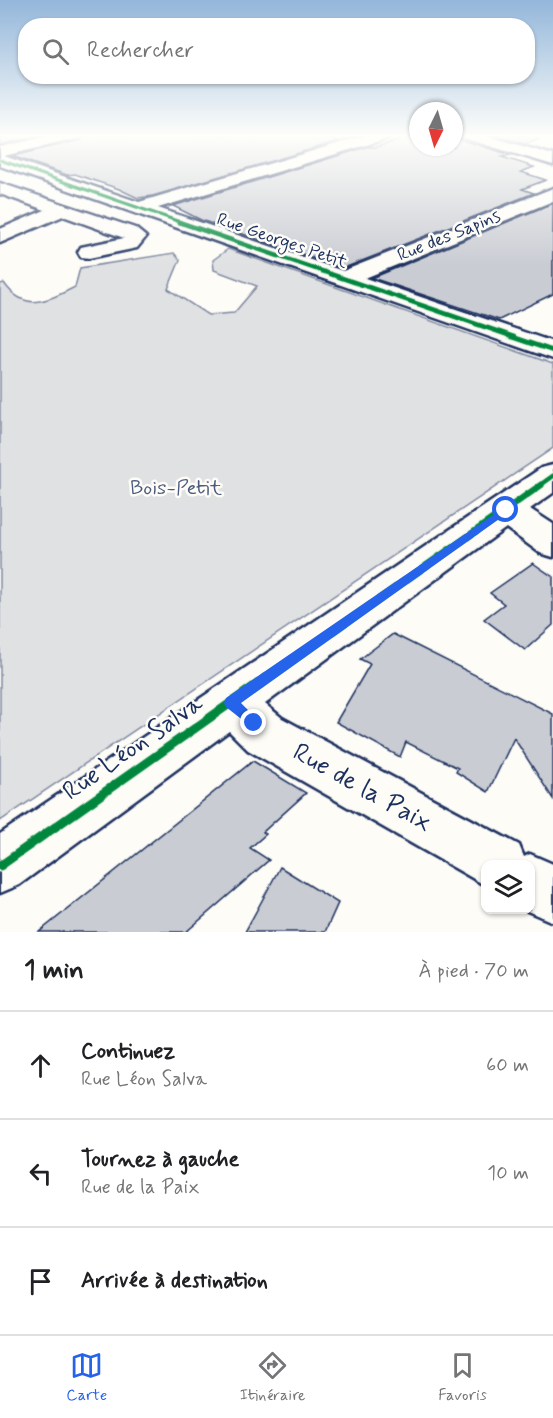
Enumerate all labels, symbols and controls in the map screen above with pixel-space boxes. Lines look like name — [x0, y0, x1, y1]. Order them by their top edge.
search box — [18, 18, 535, 84]
icon: search — [39, 35, 72, 68]
text: Rechercher — [87, 37, 194, 65]
north arrow — [409, 102, 463, 156]
street label: Rue des Sapins — [394, 204, 504, 268]
street label: Rue Georges Petit — [213, 207, 351, 276]
park label: Bois-Petit — [130, 474, 223, 502]
route start — [492, 496, 518, 522]
street label: Rue Léon Salva — [56, 687, 210, 809]
route end — [240, 709, 266, 735]
street label: Rue de la Paix — [286, 736, 438, 840]
map controls — [481, 860, 535, 914]
button: layers — [481, 860, 535, 914]
text: 1 min — [24, 954, 84, 988]
text: À pied · 70 m — [419, 958, 529, 985]
text: Continuez — [81, 1038, 175, 1066]
icon: ahead — [24, 1049, 57, 1082]
text: 60 m — [486, 1052, 529, 1079]
text: Rue Léon Salva — [81, 1066, 207, 1093]
text: Tournez à gauche — [81, 1146, 239, 1174]
icon: left — [24, 1157, 57, 1190]
text: 10 m — [487, 1160, 529, 1187]
text: Rue de la Paix — [81, 1174, 200, 1201]
icon: arrive — [24, 1265, 57, 1298]
text: Arrivée à destination — [81, 1267, 268, 1295]
tab: Carte — [66, 1349, 107, 1406]
tab: Itinéraire — [240, 1349, 306, 1406]
tab: Favoris — [438, 1349, 487, 1406]

